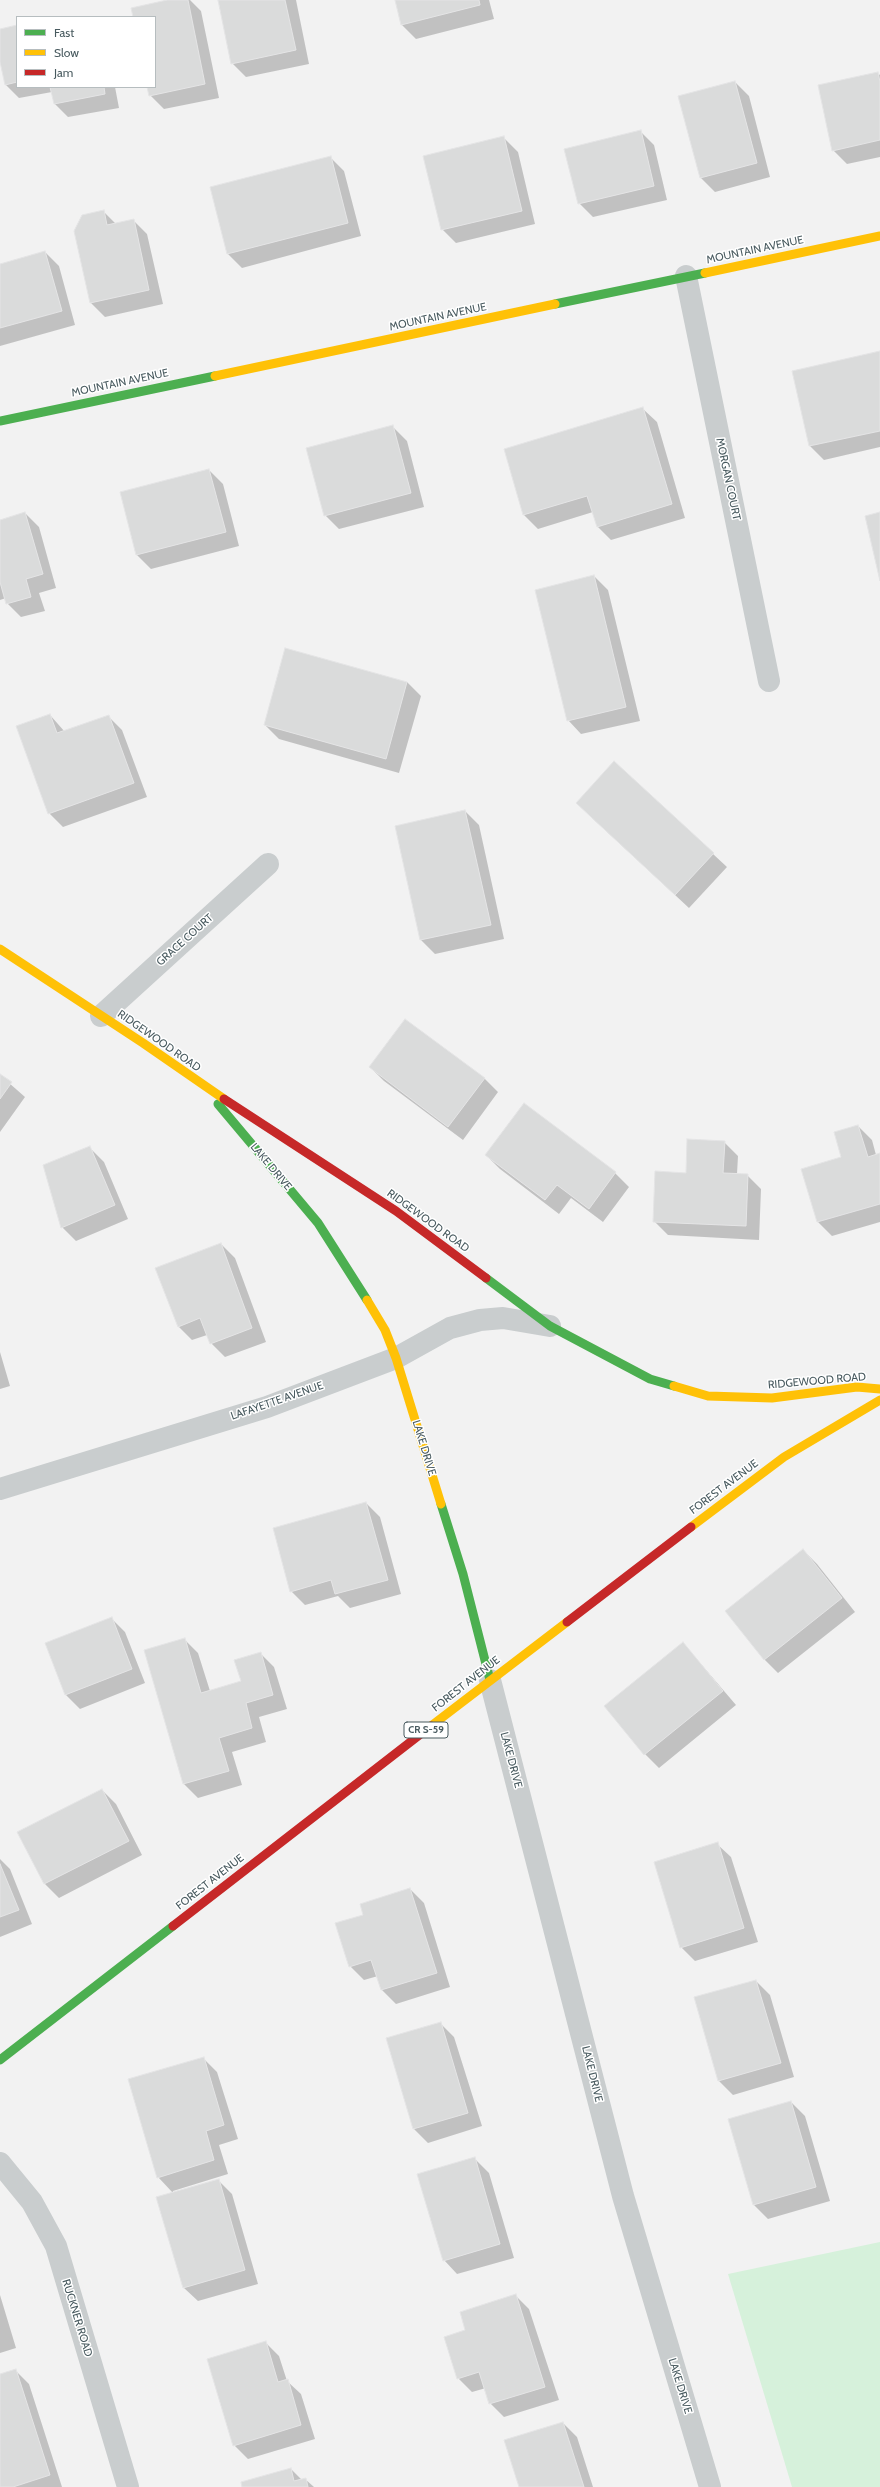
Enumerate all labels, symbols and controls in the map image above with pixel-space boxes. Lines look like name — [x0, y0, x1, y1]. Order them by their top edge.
legend — [16, 16, 156, 88]
text: Fast — [54, 25, 74, 40]
text: Slow — [54, 45, 79, 60]
text: Jam — [54, 65, 73, 80]
street label: MOUNTAIN AVENUE — [705, 233, 805, 267]
street label: MOUNTAIN AVENUE — [388, 300, 488, 334]
street label: MOUNTAIN AVENUE — [70, 366, 170, 400]
street label: MORGAN COURT — [713, 437, 743, 521]
street label: GRACE COURT — [154, 911, 216, 969]
street label: RIDGEWOOD ROAD — [115, 1007, 203, 1075]
street label: LAKE DRIVE — [248, 1141, 294, 1193]
street label: RIDGEWOOD ROAD — [384, 1187, 472, 1255]
street label: RIDGEWOOD ROAD — [767, 1370, 867, 1392]
street label: LAFAYETTE AVENUE — [229, 1379, 325, 1423]
street label: LAKE DRIVE — [409, 1419, 439, 1477]
street label: FOREST AVENUE — [687, 1457, 761, 1517]
street label: FOREST AVENUE — [429, 1653, 503, 1715]
road number: CR S-59 — [404, 1722, 448, 1738]
street label: LAKE DRIVE — [497, 1731, 525, 1789]
street label: FOREST AVENUE — [173, 1851, 247, 1913]
street label: LAKE DRIVE — [579, 2045, 605, 2103]
street label: RUCKNER ROAD — [59, 2278, 95, 2358]
street label: LAKE DRIVE — [665, 2357, 695, 2415]

